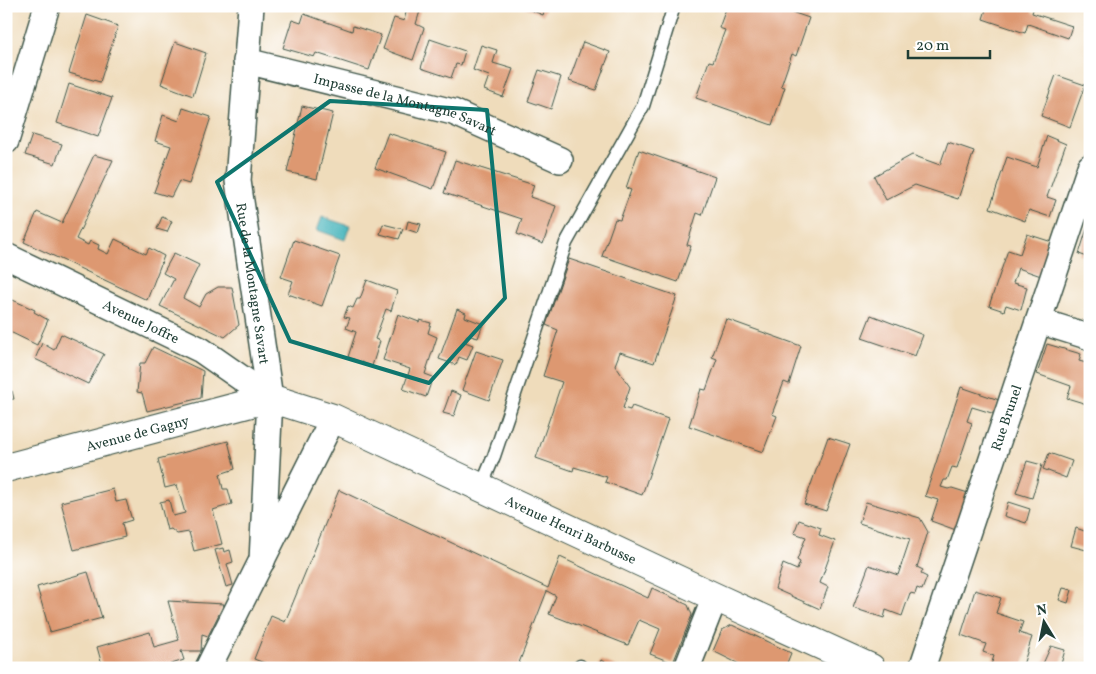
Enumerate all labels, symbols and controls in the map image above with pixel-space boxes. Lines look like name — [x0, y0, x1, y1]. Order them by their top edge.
scale bar — [908, 28, 991, 60]
text: 20 m — [916, 36, 949, 57]
street label: Impasse de la Montagne Savart — [311, 70, 499, 141]
street label: Rue de la Montagne Savart — [230, 202, 273, 366]
street label: Avenue Joffre — [99, 296, 182, 349]
street label: Rue Brunel — [987, 383, 1027, 454]
street label: Avenue de Gagny — [84, 412, 192, 457]
street label: Avenue Henri Barbusse — [502, 492, 639, 570]
north arrow — [1018, 596, 1068, 646]
text: N — [1035, 600, 1049, 621]

